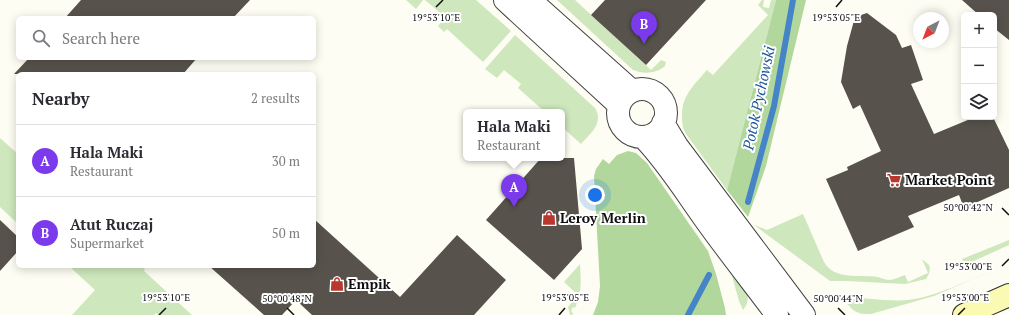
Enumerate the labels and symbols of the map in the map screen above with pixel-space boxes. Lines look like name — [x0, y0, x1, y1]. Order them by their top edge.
text: 19°53'10"E — [412, 11, 460, 24]
pin: B — [631, 11, 657, 44]
text: 19°53'05"E — [812, 11, 860, 24]
north arrow — [913, 12, 949, 48]
water label: Potok Pychowski — [737, 43, 779, 153]
place label: Market Point — [905, 170, 993, 189]
supermarket icon: Market Point — [886, 172, 902, 188]
pin: A — [501, 174, 527, 207]
your location — [585, 185, 605, 205]
text: 50°00'42"N — [943, 201, 993, 214]
place label: Leroy Merlin — [560, 208, 646, 227]
shop icon: Leroy Merlin — [541, 210, 557, 226]
text: 19°53'00"E — [944, 260, 992, 273]
place label: Empik — [348, 274, 392, 293]
shop icon: Empik — [329, 276, 345, 292]
text: 19°53'10"E — [142, 291, 190, 304]
text: 19°53'05"E — [541, 291, 589, 304]
text: 19°53'00"E — [941, 291, 989, 304]
text: 50°00'48"N — [262, 292, 312, 305]
text: 50°00'44"N — [813, 292, 863, 305]

